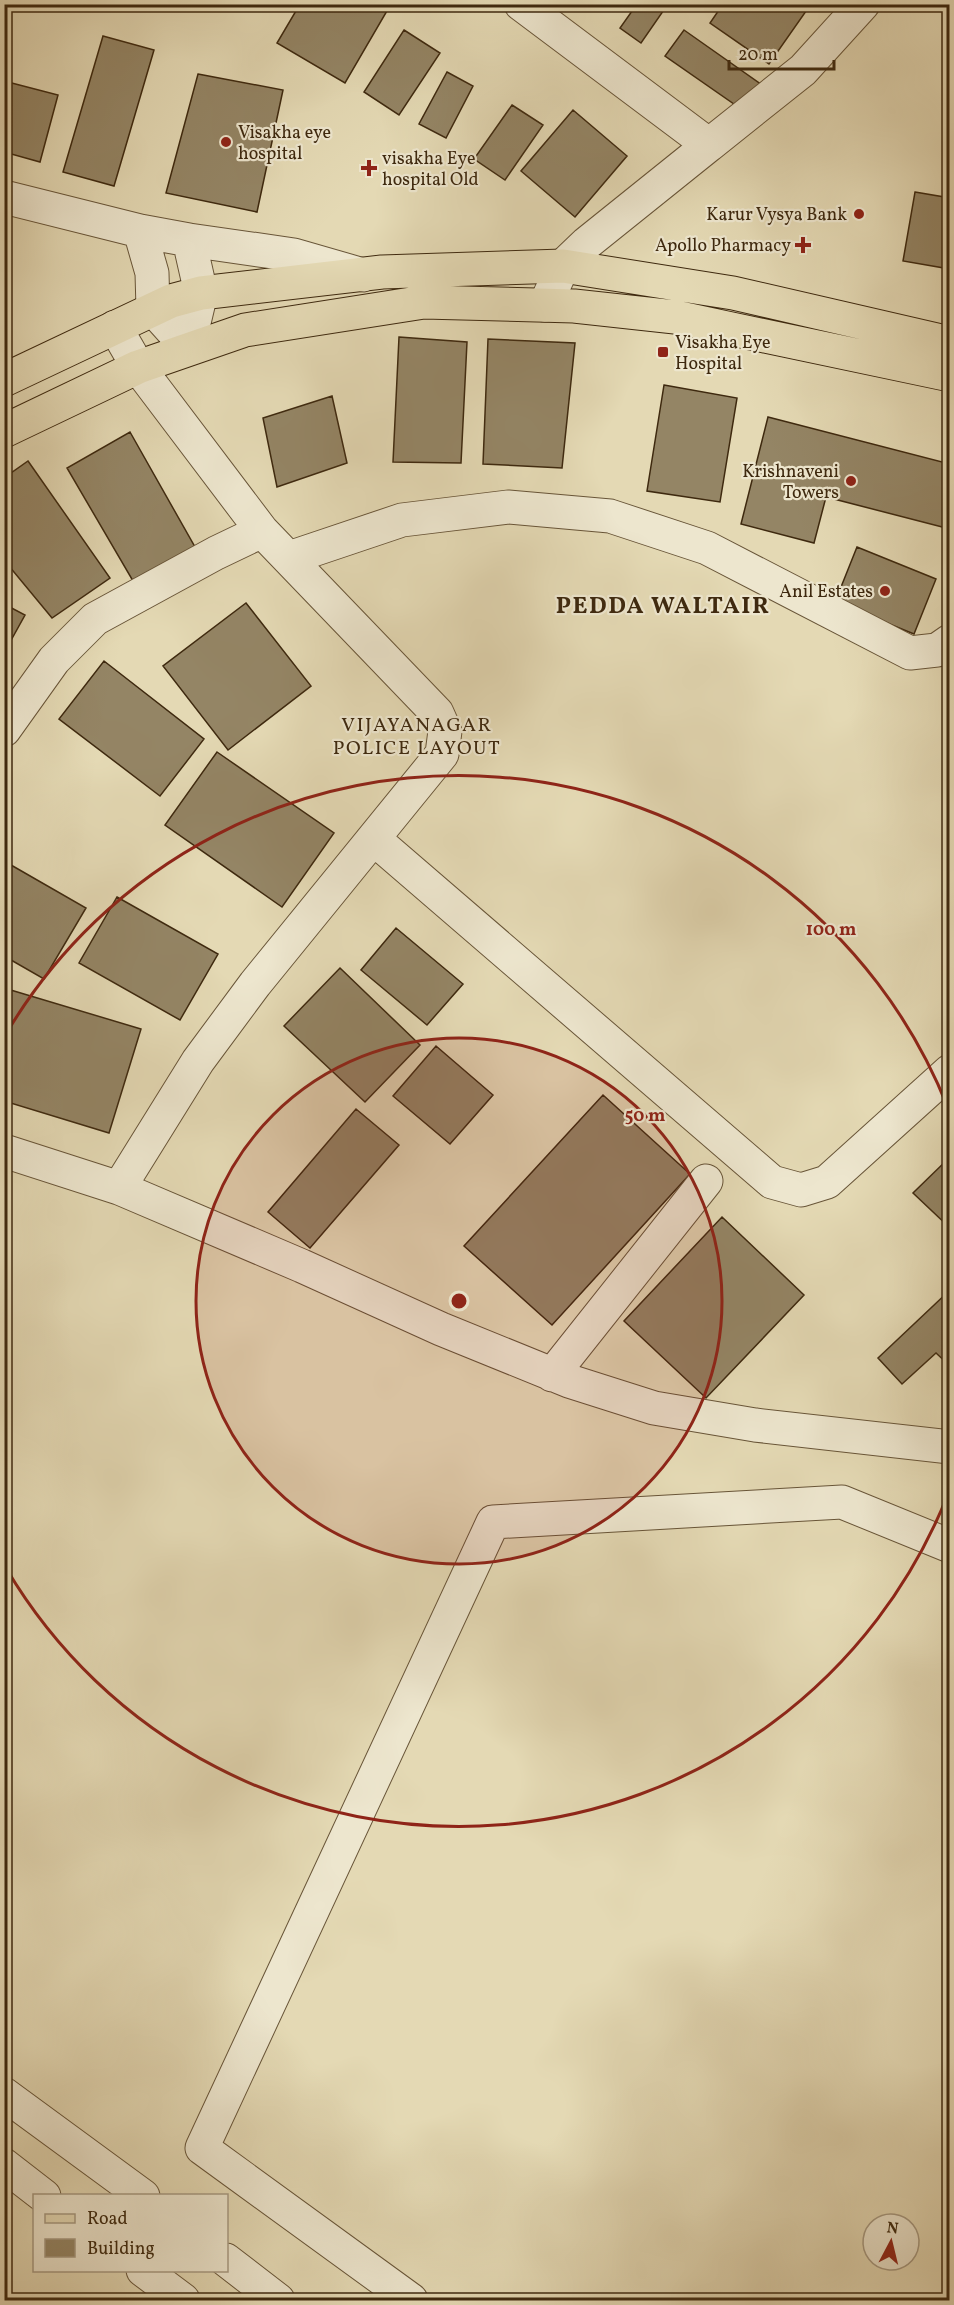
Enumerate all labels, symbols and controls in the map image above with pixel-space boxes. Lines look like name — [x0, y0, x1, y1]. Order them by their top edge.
scale bar — [729, 33, 834, 71]
text: 20 m — [738, 43, 778, 68]
place label: Visakha eye hospital — [238, 121, 331, 167]
marker: Visakha eye hospital — [219, 135, 233, 149]
place label: visakha Eye hospital Old — [382, 147, 479, 193]
marker: visakha Eye hospital Old — [360, 159, 378, 177]
place label: Karur Vysya Bank — [706, 203, 847, 228]
marker: Karur Vysya Bank — [852, 207, 866, 221]
place label: Apollo Pharmacy — [655, 234, 791, 259]
marker: Apollo Pharmacy — [796, 238, 810, 252]
place label: Visakha Eye Hospital — [675, 331, 771, 377]
marker: Visakha Eye Hospital — [656, 345, 670, 359]
place label: Krishnaveni Towers — [742, 460, 839, 506]
marker: Krishnaveni Towers — [844, 474, 858, 488]
place label: Anil Estates — [779, 580, 873, 605]
marker: Anil Estates — [878, 584, 892, 598]
district label: PEDDA WALTAIR — [556, 590, 770, 624]
district label: VIJAYANAGAR POLICE LAYOUT — [333, 712, 501, 763]
text: 100 m — [806, 918, 856, 943]
text: 50 m — [625, 1104, 665, 1129]
centre of rings — [449, 1291, 469, 1311]
legend — [33, 2194, 228, 2272]
text: Road — [87, 2207, 128, 2232]
north arrow — [861, 2212, 921, 2272]
text: N — [885, 2217, 900, 2241]
text: Building — [87, 2237, 155, 2262]

